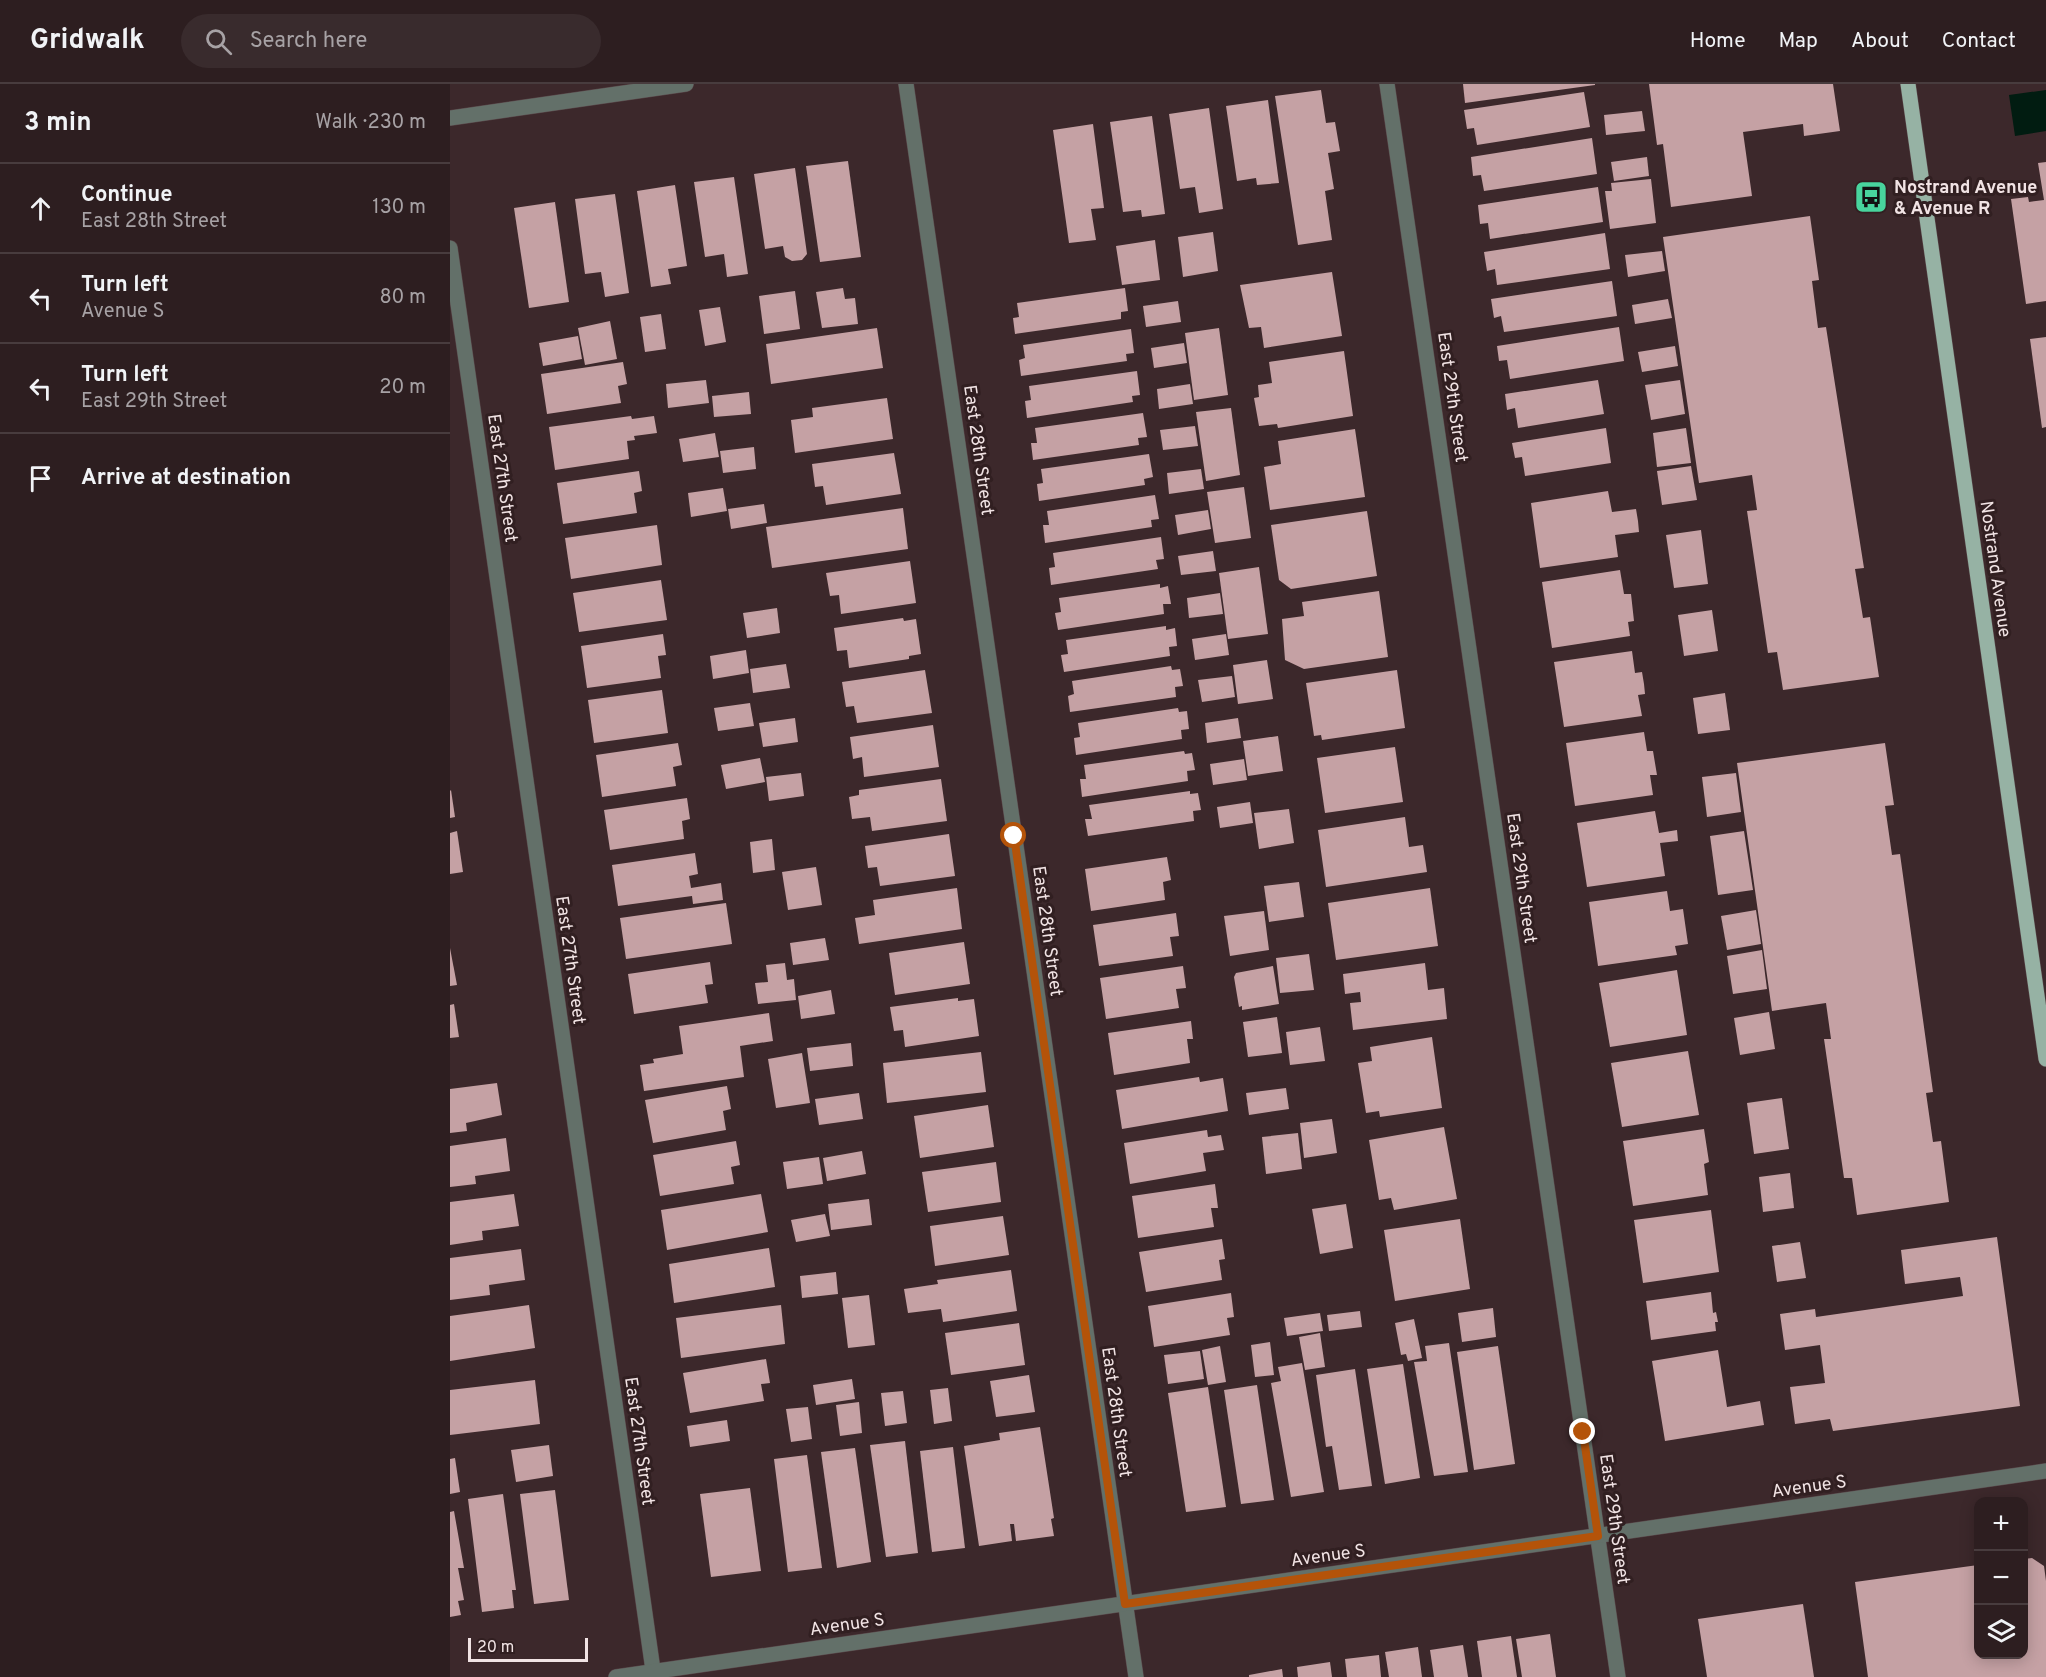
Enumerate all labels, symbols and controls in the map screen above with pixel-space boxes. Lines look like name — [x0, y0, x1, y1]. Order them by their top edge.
search box — [181, 14, 601, 68]
text: Gridwalk — [30, 23, 145, 59]
icon: search — [202, 25, 235, 58]
text: Search here — [250, 28, 367, 55]
text: Home — [1690, 28, 1746, 55]
text: Map — [1779, 28, 1818, 55]
text: About — [1851, 28, 1909, 55]
text: Contact — [1942, 28, 2016, 55]
text: 3 min — [24, 107, 92, 140]
text: Walk · 230 m — [315, 110, 426, 136]
place label: Nostrand Avenue & Avenue R — [1894, 177, 2037, 221]
bus stop icon: Nostrand Avenue & Avenue R — [1853, 179, 1889, 215]
text: Continue — [81, 182, 172, 209]
icon: ahead — [24, 192, 57, 225]
text: 130 m — [372, 195, 426, 221]
text: East 28th Street — [81, 209, 227, 235]
text: Turn left — [81, 272, 169, 299]
icon: left — [24, 282, 57, 315]
text: 80 m — [380, 285, 426, 311]
text: Avenue S — [81, 299, 165, 325]
street label: East 29th Street — [1431, 330, 1472, 464]
text: Turn left — [81, 362, 169, 389]
icon: left — [24, 372, 57, 405]
text: 20 m — [379, 375, 426, 401]
street label: East 28th Street — [957, 383, 998, 517]
text: East 29th Street — [81, 389, 227, 415]
street label: East 27th Street — [481, 412, 522, 544]
icon: arrive — [24, 462, 57, 495]
text: Arrive at destination — [81, 465, 291, 492]
street label: Nostrand Avenue — [1974, 500, 2015, 639]
street label: East 29th Street — [1500, 811, 1541, 945]
route start — [1000, 822, 1026, 848]
street label: East 28th Street — [1026, 864, 1067, 998]
street label: East 27th Street — [549, 894, 590, 1026]
street label: East 28th Street — [1095, 1345, 1136, 1479]
street label: East 27th Street — [618, 1375, 659, 1507]
route end — [1569, 1418, 1595, 1444]
street label: East 29th Street — [1593, 1452, 1634, 1586]
street label: Avenue S — [1770, 1471, 1848, 1504]
map controls — [1974, 1497, 2028, 1659]
button: + — [1974, 1497, 2028, 1551]
street label: Avenue S — [1289, 1540, 1367, 1573]
button: − — [1974, 1551, 2028, 1605]
button: layers — [1974, 1605, 2028, 1659]
street label: Avenue S — [808, 1609, 886, 1642]
scale bar — [468, 1635, 588, 1662]
text: 20 m — [477, 1638, 514, 1658]

